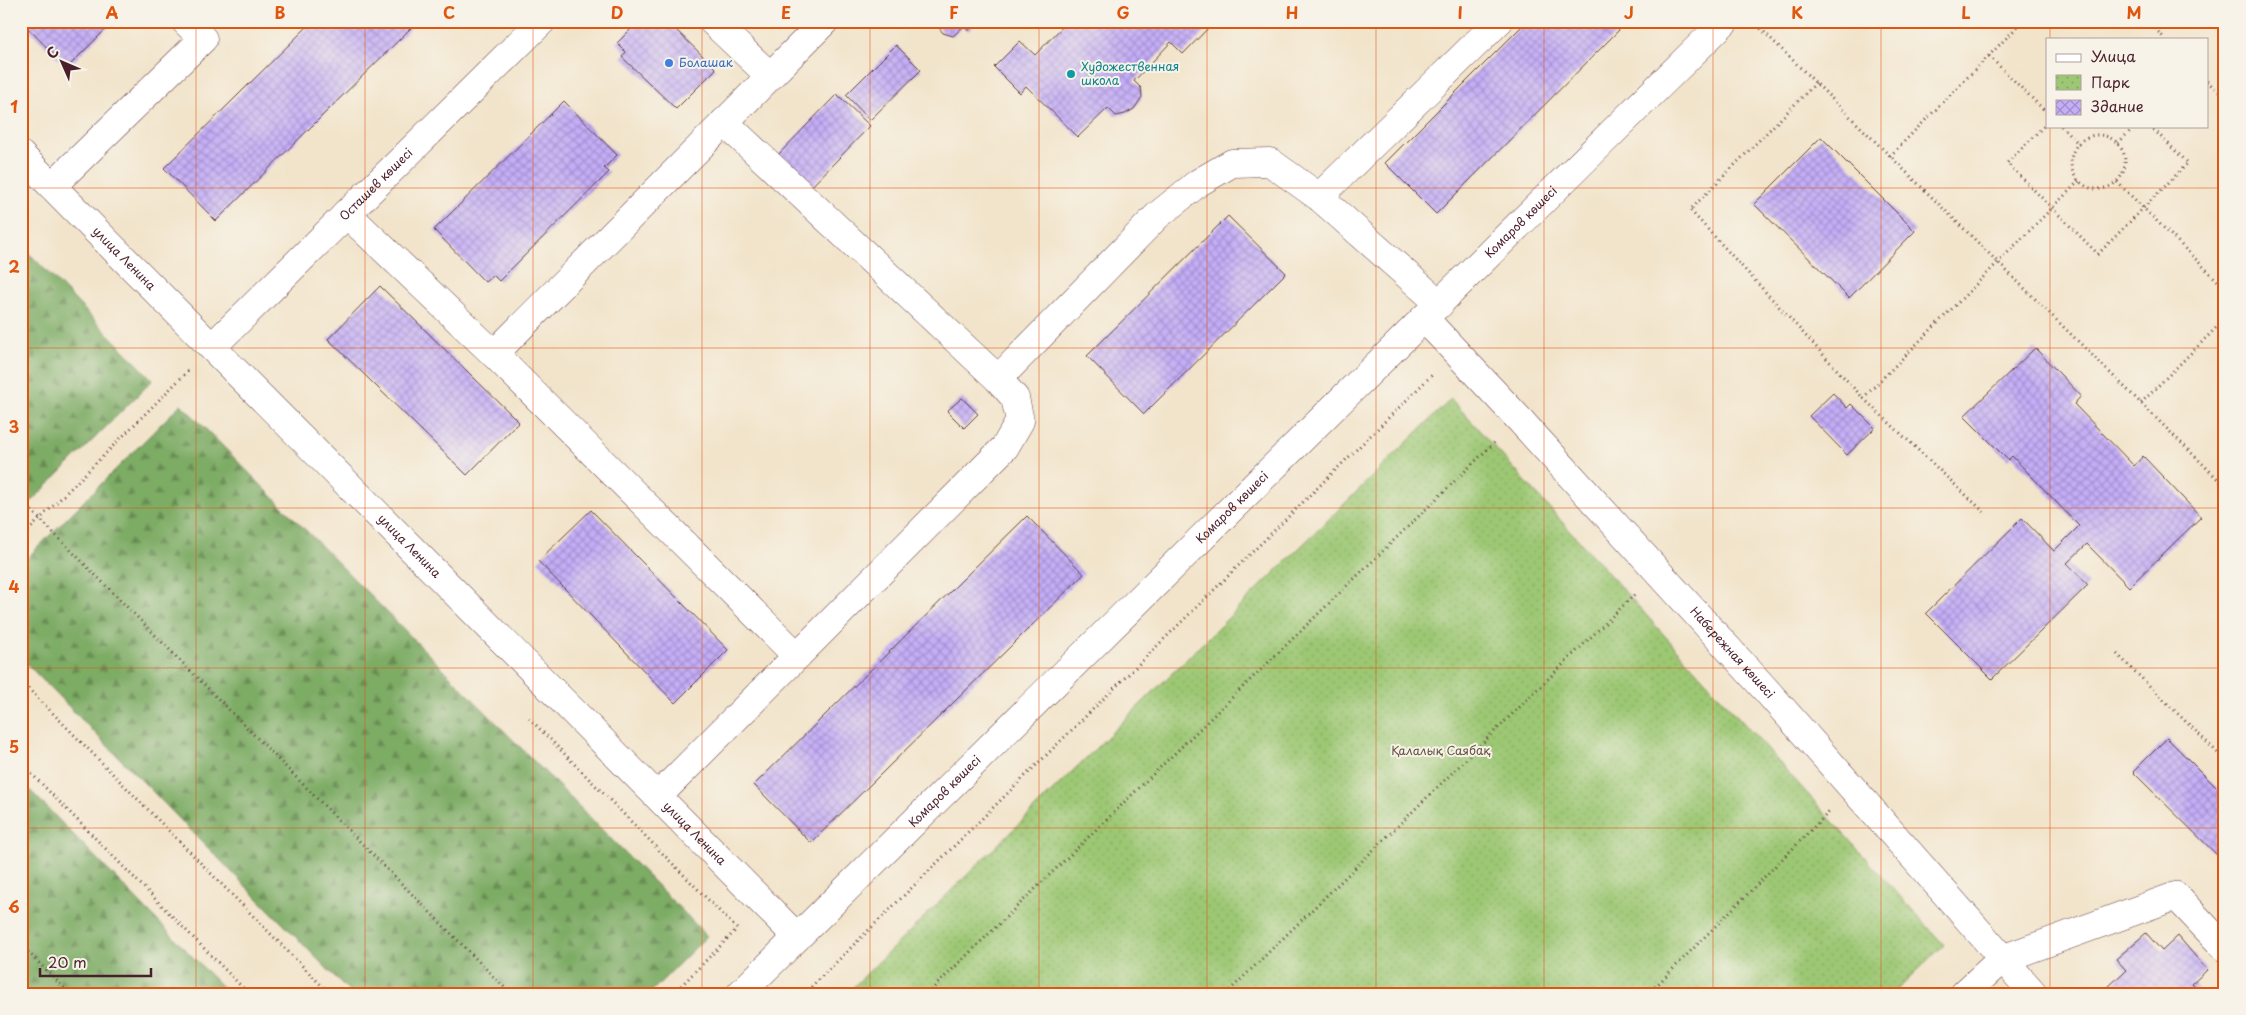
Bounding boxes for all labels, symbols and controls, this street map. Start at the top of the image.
text: A [106,0,119,24]
text: B [275,0,286,24]
text: C [443,0,455,24]
text: D [611,0,623,24]
text: E [781,0,791,24]
text: F [949,0,959,24]
text: G [1116,0,1130,24]
text: H [1286,0,1298,24]
text: I [1457,0,1463,24]
text: J [1624,0,1634,24]
text: K [1791,0,1803,24]
text: L [1961,0,1971,24]
text: M [2126,0,2142,24]
north arrow [38,38,88,88]
legend [2046,38,2208,128]
text: С [41,41,64,64]
text: Улица [2091,44,2136,67]
place label: Болашак [679,53,734,71]
marker: Болашак [663,57,675,69]
place label: Художественная школа [1081,57,1179,89]
marker: Художественная школа [1065,68,1077,80]
text: Парк [2091,70,2130,93]
text: 1 [10,94,18,118]
text: Здание [2091,94,2144,117]
street label: Осташев көшесі [335,144,416,224]
street label: Комаров көшесі [1480,182,1561,262]
street label: улица Ленина [89,222,161,294]
text: 2 [8,254,20,278]
text: 3 [9,414,19,438]
street label: Комаров көшесі [1191,467,1272,547]
street label: улица Ленина [374,509,446,582]
text: 4 [9,574,20,598]
street label: Набережная көшесі [1686,602,1779,702]
text: 5 [9,734,19,758]
park label: Қалалық Саябақ [1391,741,1491,759]
street label: Комаров көшесі [904,751,985,831]
street label: улица Ленина [659,797,731,869]
text: 6 [8,894,20,918]
scale bar [40,945,151,977]
text: 20 m [48,950,87,973]

